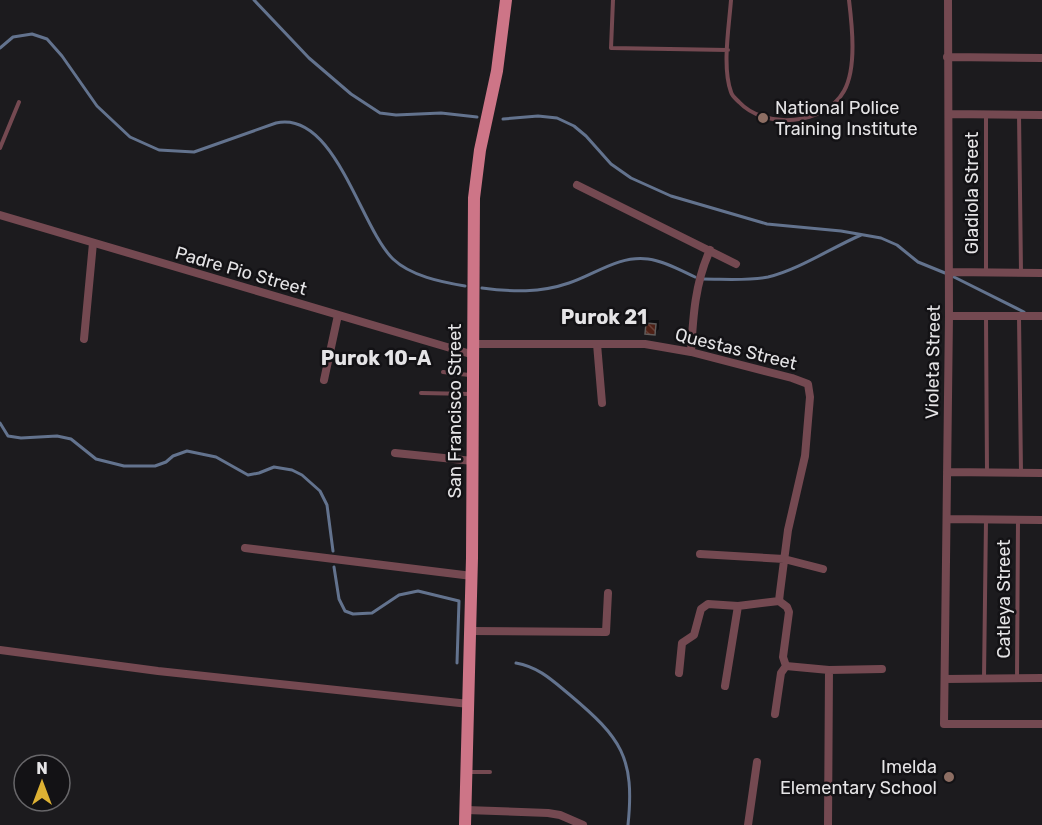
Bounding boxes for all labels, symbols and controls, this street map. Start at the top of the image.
place label: National Police Training Institute [775,97,918,140]
marker: National Police Training Institute [756,111,770,125]
street label: Gladiola Street [961,132,983,254]
street label: Padre Pio Street [173,242,309,300]
district label: Purok 21 [561,305,647,329]
street label: Violeta Street [921,305,945,419]
street label: Questas Street [673,323,799,375]
street label: San Francisco Street [444,324,466,498]
district label: Purok 10-A [321,346,432,370]
street label: Catleya Street [993,540,1015,658]
north arrow [12,753,72,813]
place label: Imelda Elementary School [780,756,937,799]
text: N [36,759,48,778]
marker: Imelda Elementary School [942,770,956,784]

